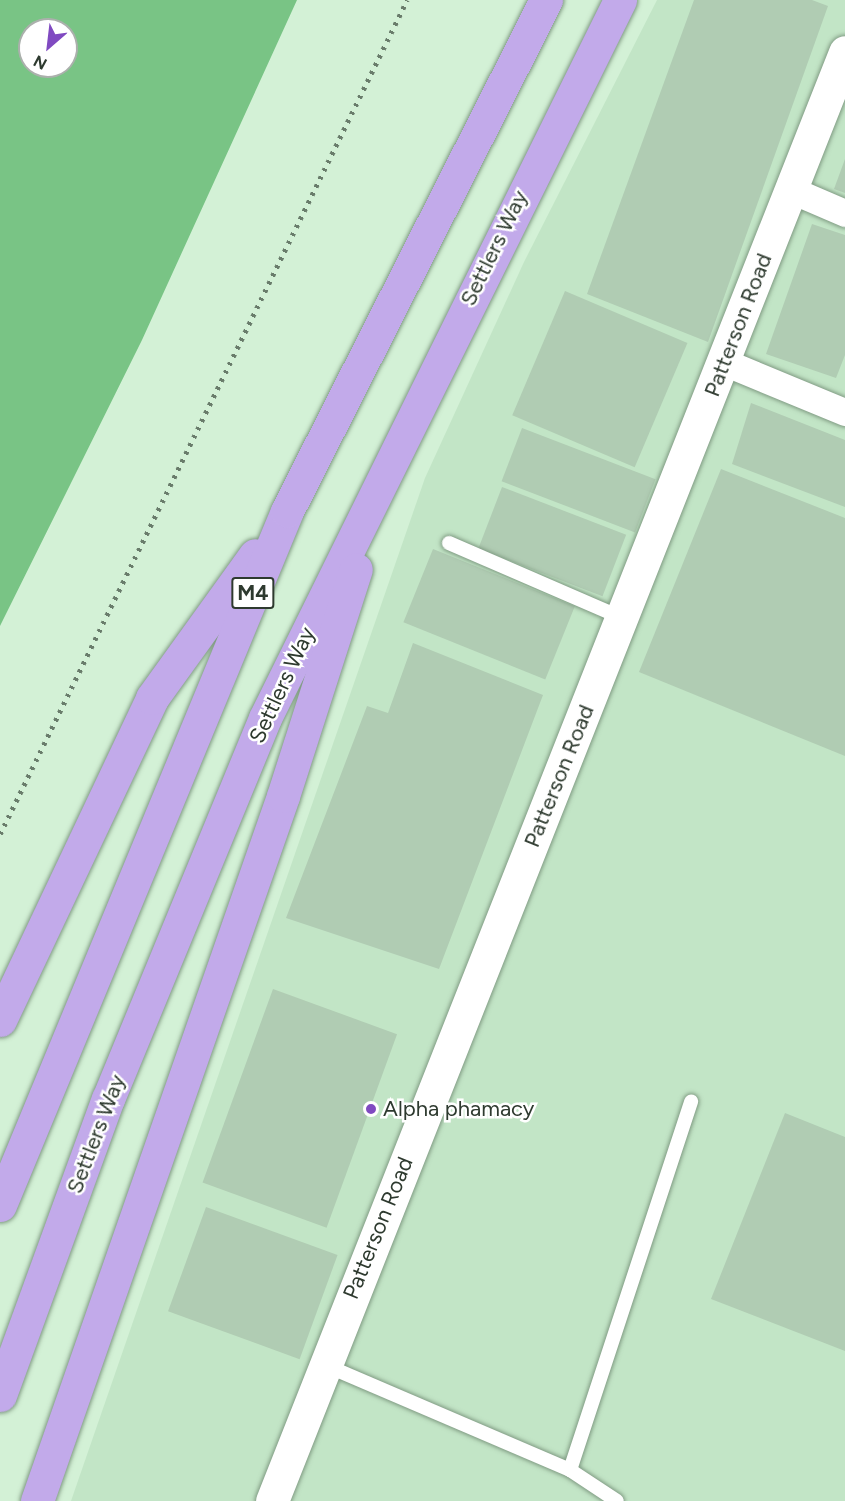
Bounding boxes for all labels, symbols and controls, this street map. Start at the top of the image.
north arrow [18,18,78,78]
text: N [30,51,50,74]
street label: Settlers Way [455,186,533,310]
street label: Patterson Road [699,250,777,400]
road number: M4 [230,575,276,611]
street label: Settlers Way [244,623,320,747]
street label: Patterson Road [518,701,600,851]
street label: Settlers Way [61,1071,131,1197]
place label: Alpha phamacy [383,1096,534,1122]
marker: Alpha phamacy [364,1102,378,1116]
street label: Patterson Road [337,1153,419,1303]

